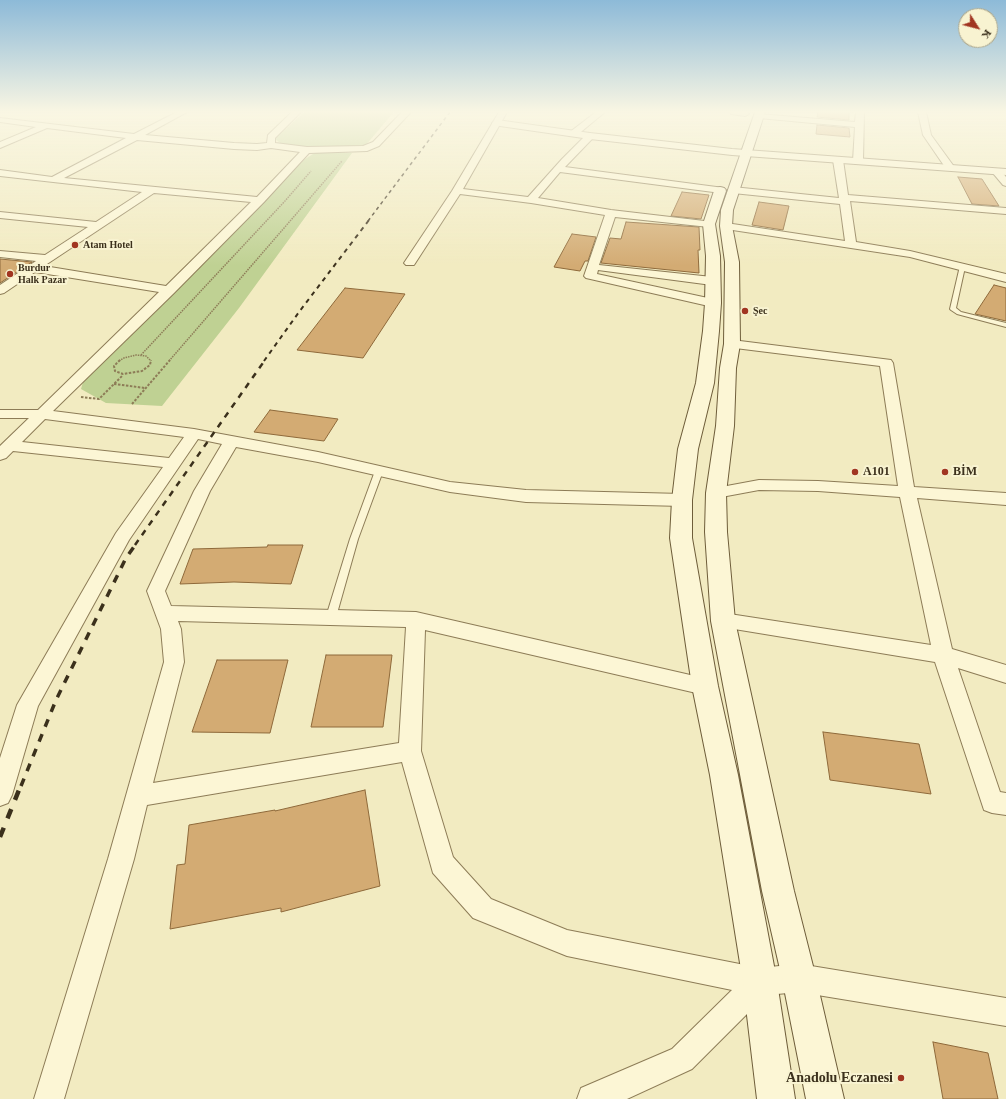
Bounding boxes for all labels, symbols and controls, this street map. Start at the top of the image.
north arrow [958,8,998,48]
text: K [980,27,994,41]
place label: Atam Hotel [83,239,133,251]
marker: Atam Hotel [70,240,80,250]
place label: Burdur Halk Pazar [18,262,67,286]
marker: Burdur Halk Pazar [5,269,15,279]
place label: Şec [753,305,767,317]
marker: Şec [740,306,750,316]
place label: A101 [863,465,890,479]
place label: BİM [953,465,977,479]
marker: A101 [850,467,860,477]
marker: BİM [940,467,950,477]
place label: Anadolu Eczanesi [786,1070,893,1086]
marker: Anadolu Eczanesi [896,1073,906,1083]

